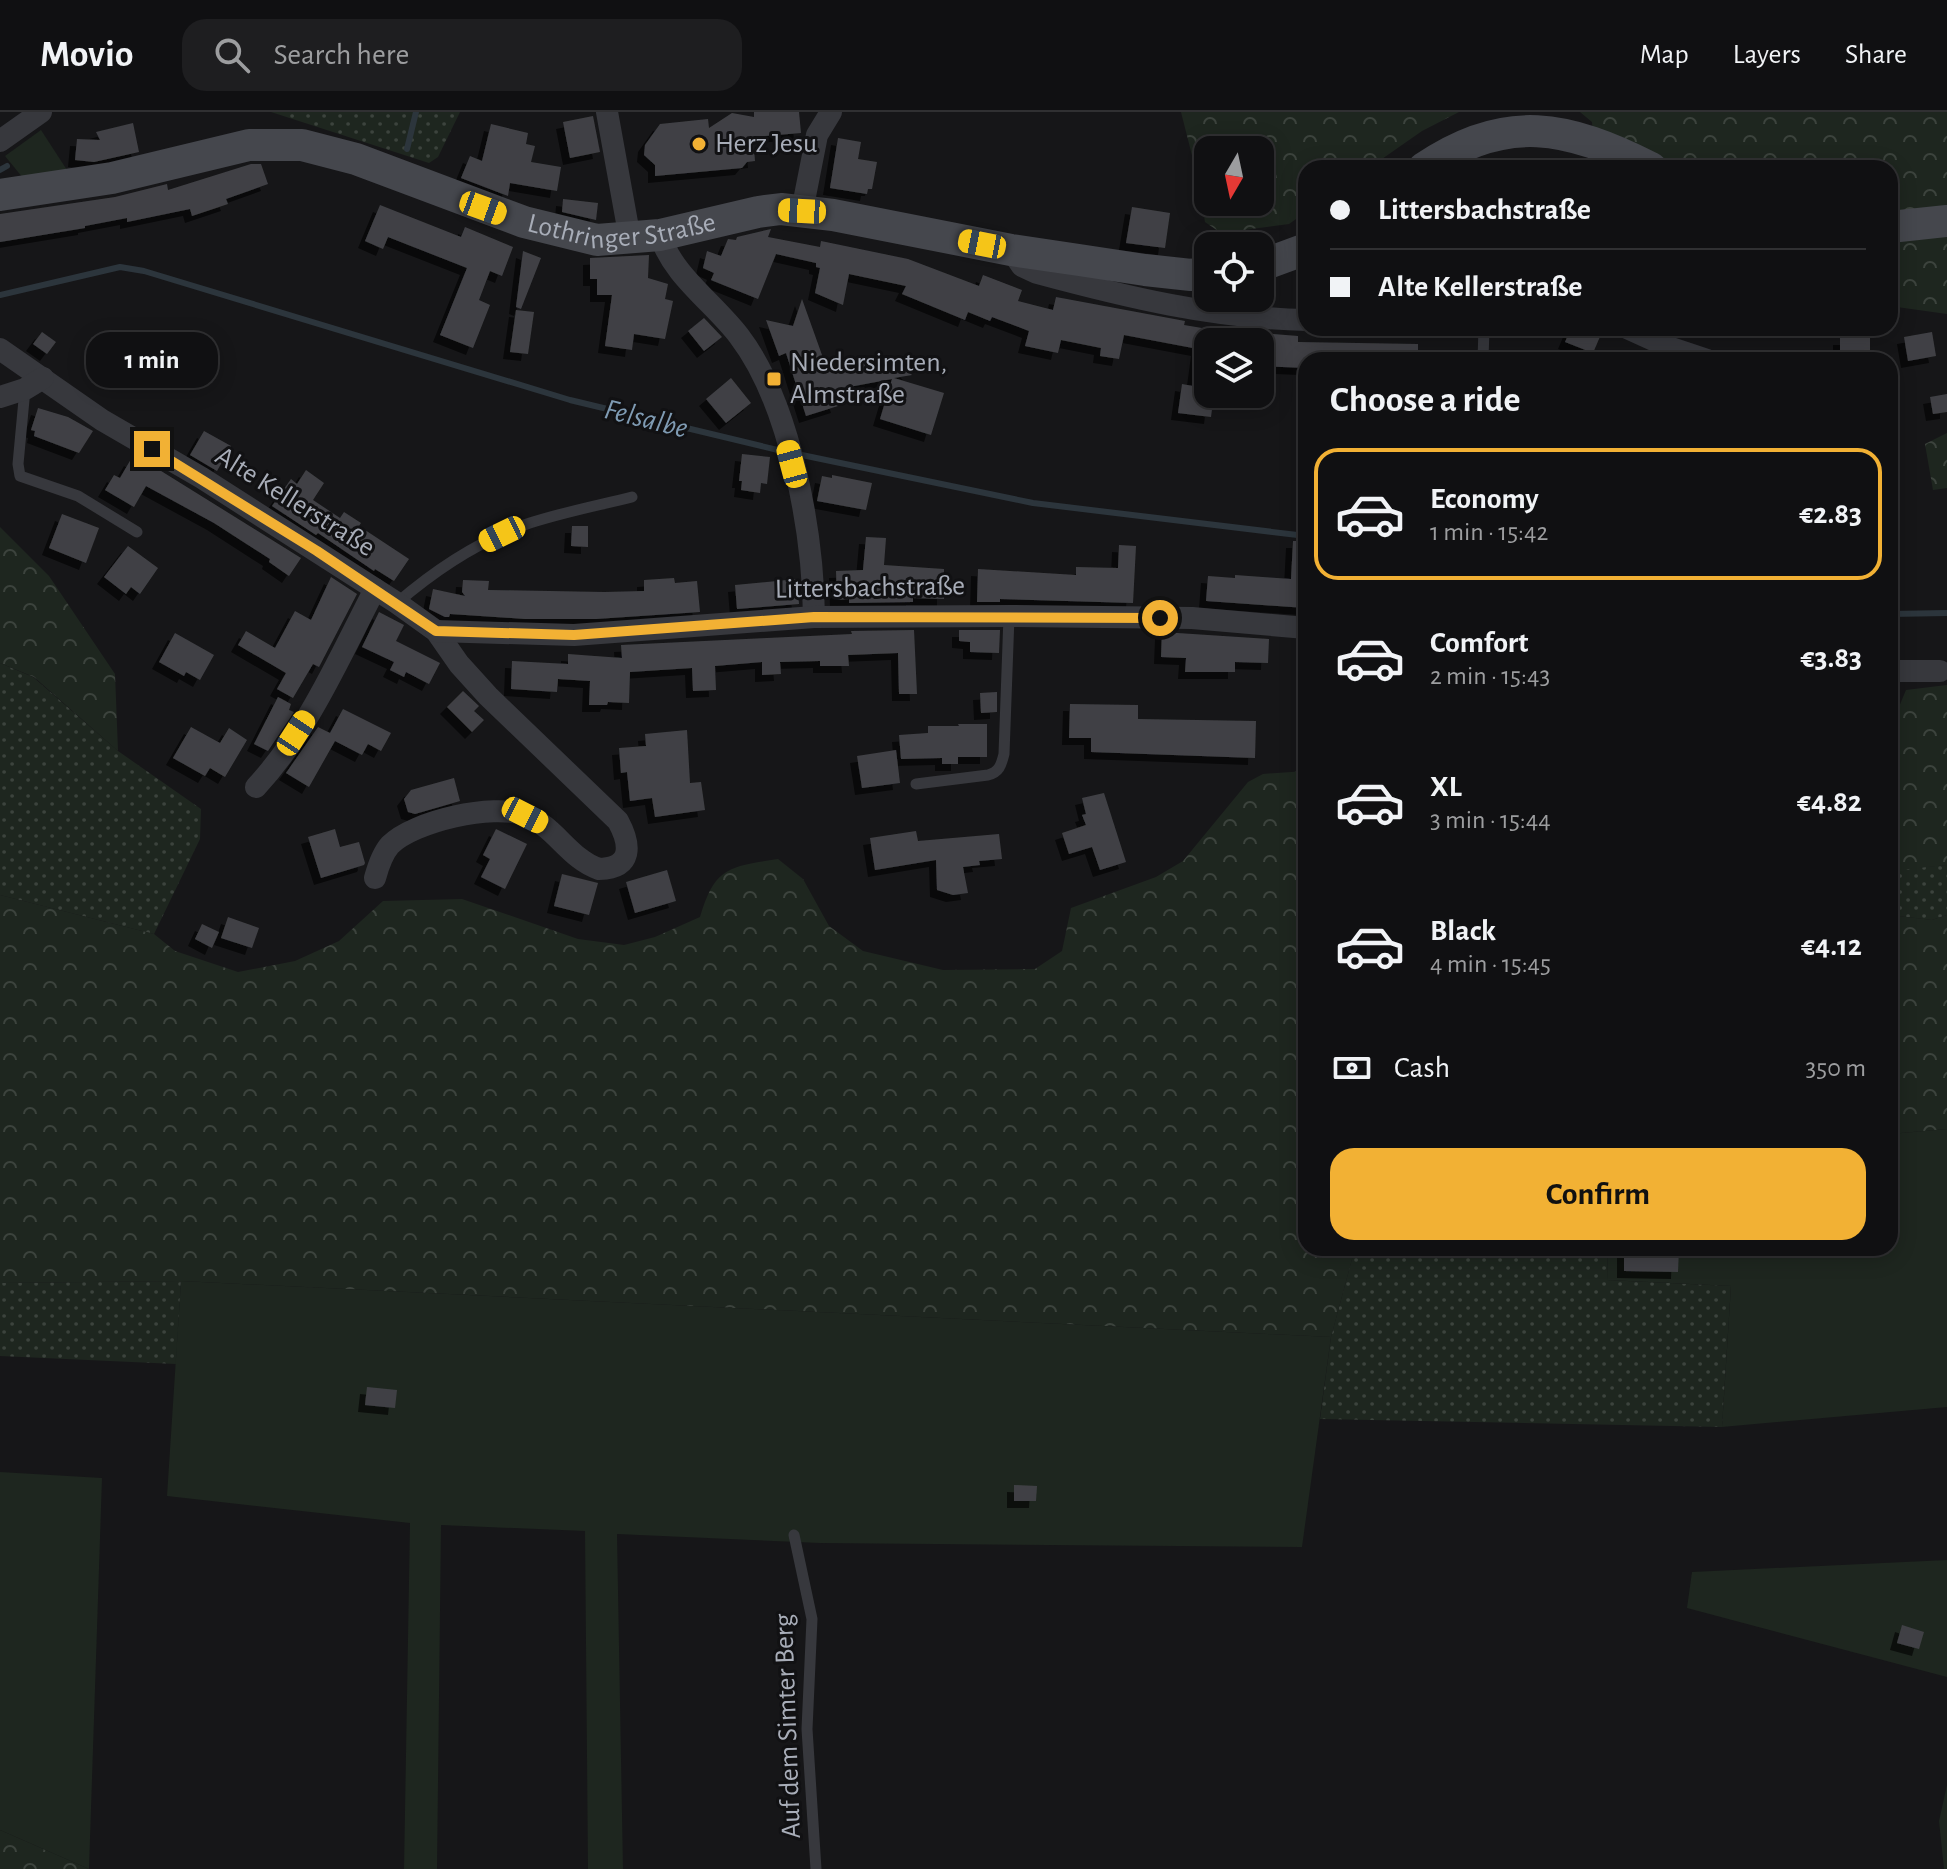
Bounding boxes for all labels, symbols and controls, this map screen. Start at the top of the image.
search box [182,19,742,91]
icon: search [210,33,254,77]
text: Movio [40,36,134,74]
text: Search here [274,40,409,70]
text: Map [1640,41,1689,69]
text: Layers [1733,41,1801,69]
text: Share [1845,41,1907,69]
place label: Herz Jesu [715,130,817,158]
marker: Herz Jesu [690,135,708,153]
north arrow [1194,136,1274,216]
map controls [1194,136,1274,408]
car [456,189,510,227]
text: Littersbachstraße [1378,195,1591,225]
car [777,198,827,224]
street label: Lothringer Straße [525,208,718,255]
car [956,228,1008,260]
button: locate [1194,232,1274,312]
text: Alte Kellerstraße [1378,272,1582,302]
button: layers [1194,328,1274,408]
callout: 1 min [86,333,218,389]
text: 1 min [125,347,179,373]
place label: Niedersimten, Almstraße [790,349,947,409]
marker: Niedersimten, Almstraße [765,370,783,388]
text: Choose a ride [1330,382,1520,418]
water label: Felsalbe [601,394,691,444]
route end [134,431,170,467]
car [774,438,810,490]
street label: Alte Kellerstraße [210,442,380,562]
icon: car [1334,478,1406,550]
text: Economy [1430,484,1539,514]
text: €2.83 [1799,499,1862,529]
car [475,513,529,555]
text: 1 min · 15:42 [1430,519,1548,545]
street label: Littersbachstraße [775,572,965,604]
route start [1142,600,1178,636]
icon: car [1334,622,1406,694]
text: Comfort [1430,628,1529,658]
text: €3.83 [1800,643,1862,673]
text: 2 min · 15:43 [1430,663,1550,689]
car [273,706,319,760]
icon: car [1334,766,1406,838]
text: XL [1430,772,1462,802]
text: €4.82 [1797,787,1862,817]
car [498,793,552,837]
text: 3 min · 15:44 [1430,807,1551,833]
icon: car [1334,910,1406,982]
text: Black [1430,916,1496,946]
text: €4.12 [1801,931,1862,961]
text: 4 min · 15:45 [1430,951,1551,977]
icon: cash [1330,1046,1374,1090]
text: Cash [1394,1053,1450,1083]
text: 350 m [1806,1055,1866,1081]
button: Confirm [1330,1148,1866,1240]
street label: Auf dem Simter Berg [770,1613,806,1839]

